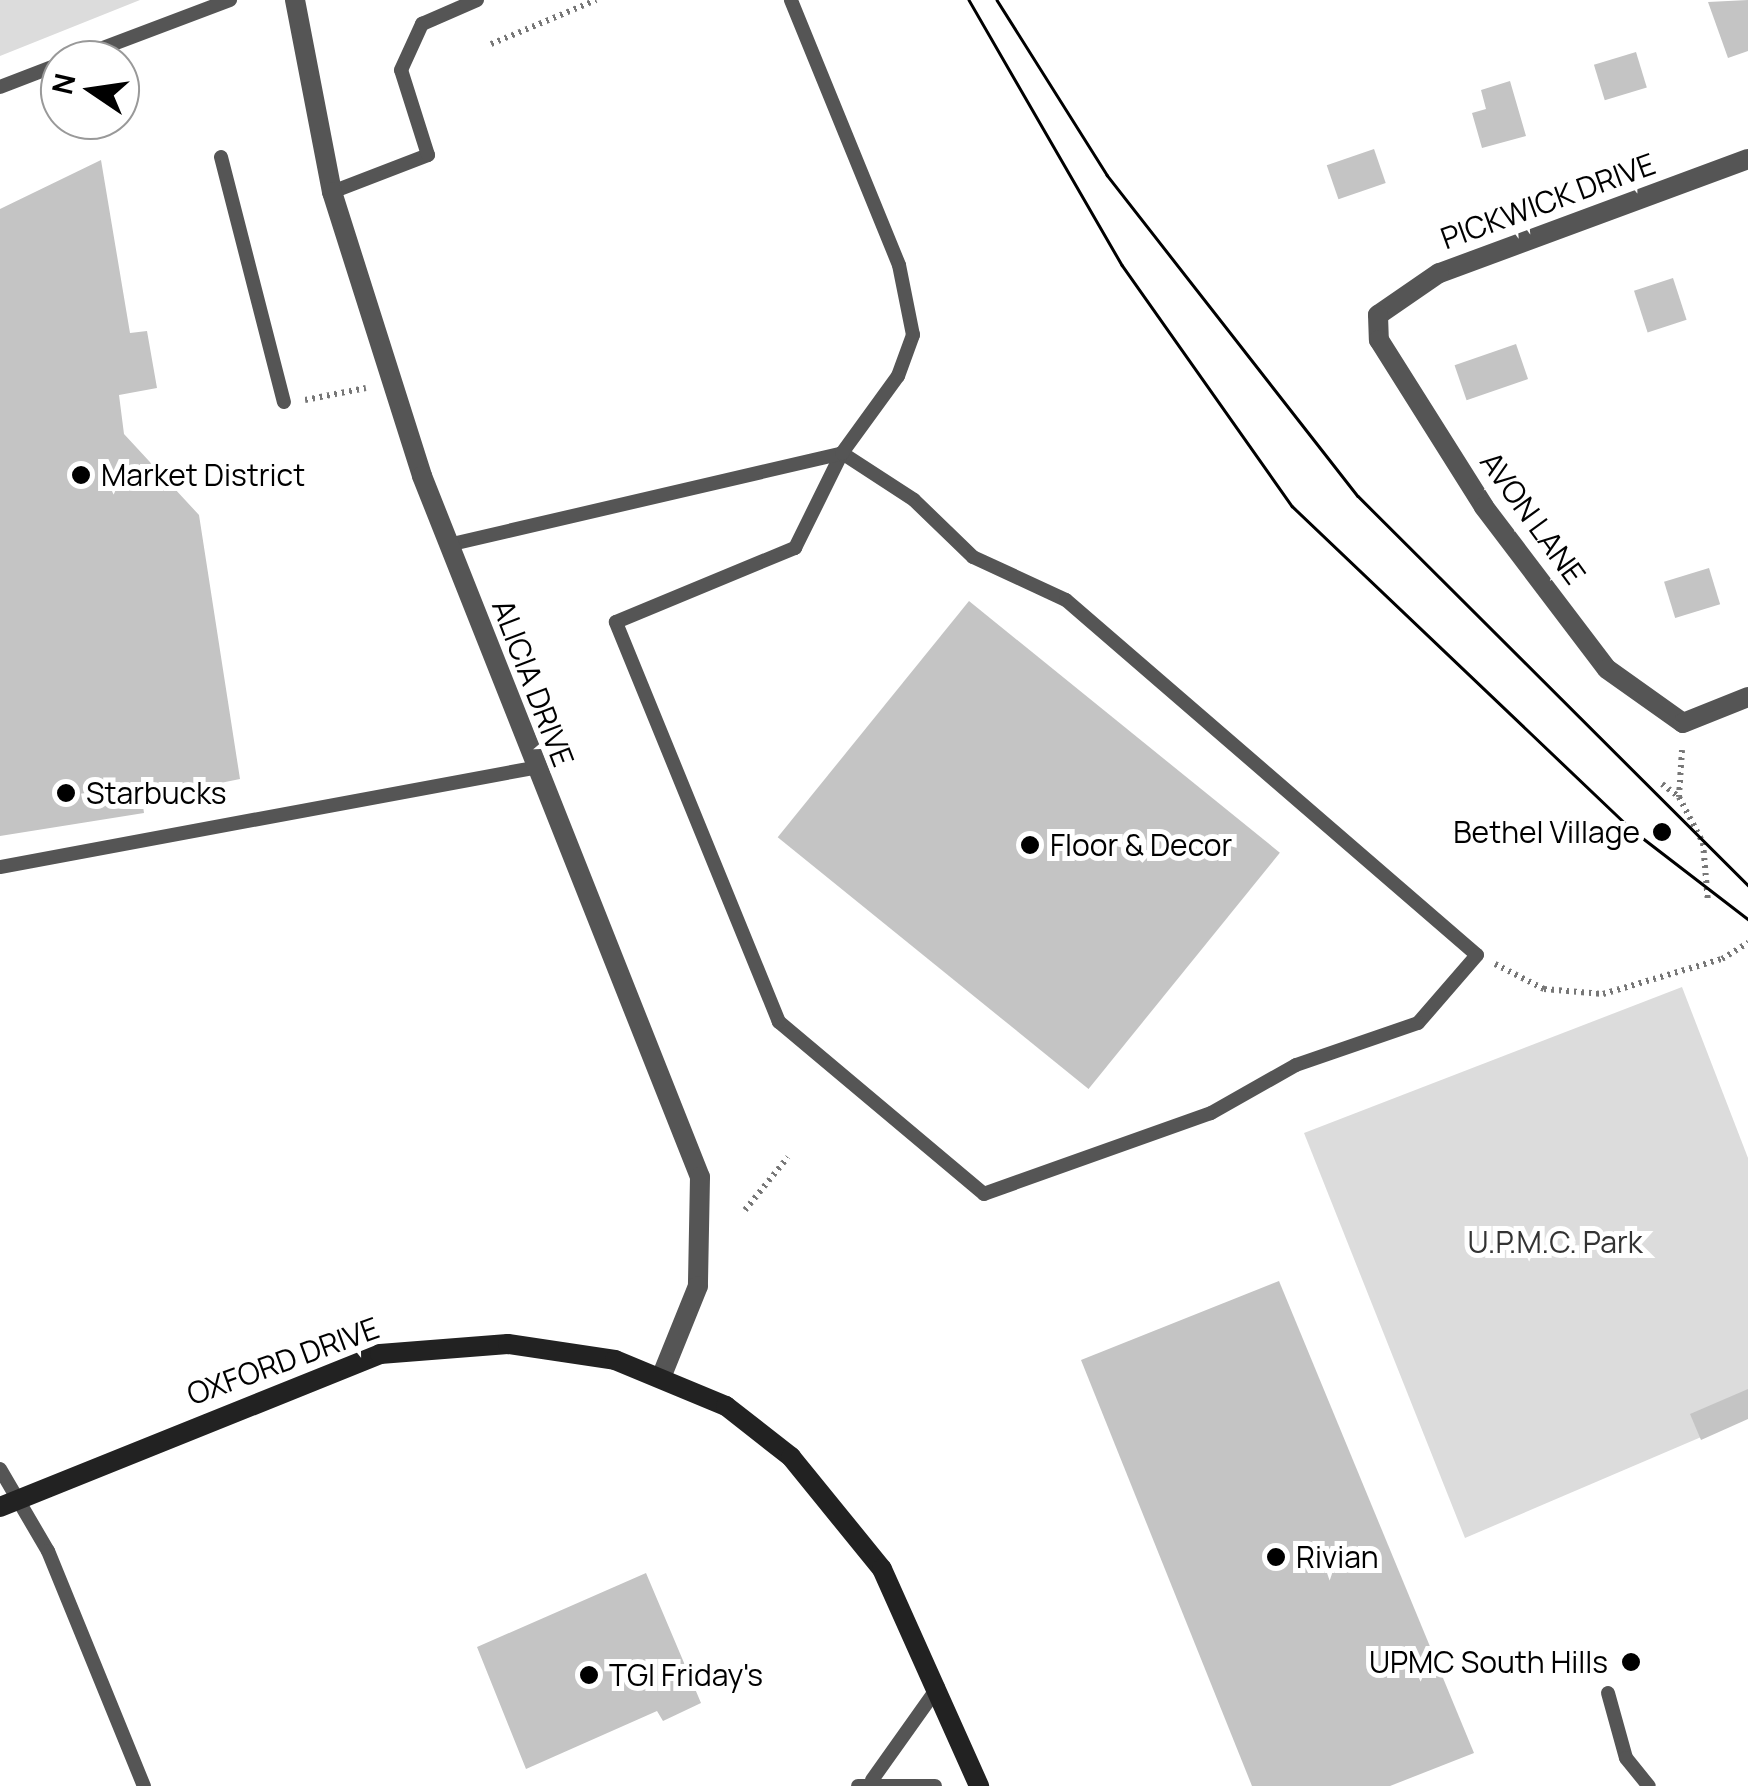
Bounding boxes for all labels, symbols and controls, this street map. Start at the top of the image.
north arrow [40,40,140,140]
text: N [42,70,83,98]
street label: PICKWICK DRIVE [1436,145,1660,257]
street label: AVON LANE [1473,445,1593,591]
place label: Market District [101,457,305,493]
marker: Market District [70,464,92,486]
street label: ALICIA DRIVE [485,594,581,772]
place label: Starbucks [86,775,227,811]
marker: Starbucks [55,782,77,804]
place label: Bethel Village [1453,814,1640,850]
marker: Bethel Village [1649,819,1675,845]
place label: Floor & Decor [1050,827,1232,863]
marker: Floor & Decor [1019,834,1041,856]
park label: U.P.M.C. Park [1467,1224,1643,1260]
street label: OXFORD DRIVE [182,1310,384,1412]
place label: Rivian [1296,1539,1379,1575]
marker: Rivian [1265,1546,1287,1568]
place label: UPMC South Hills [1369,1644,1608,1680]
marker: UPMC South Hills [1618,1649,1644,1675]
place label: TGI Friday's [609,1657,763,1693]
marker: TGI Friday's [578,1664,600,1686]

